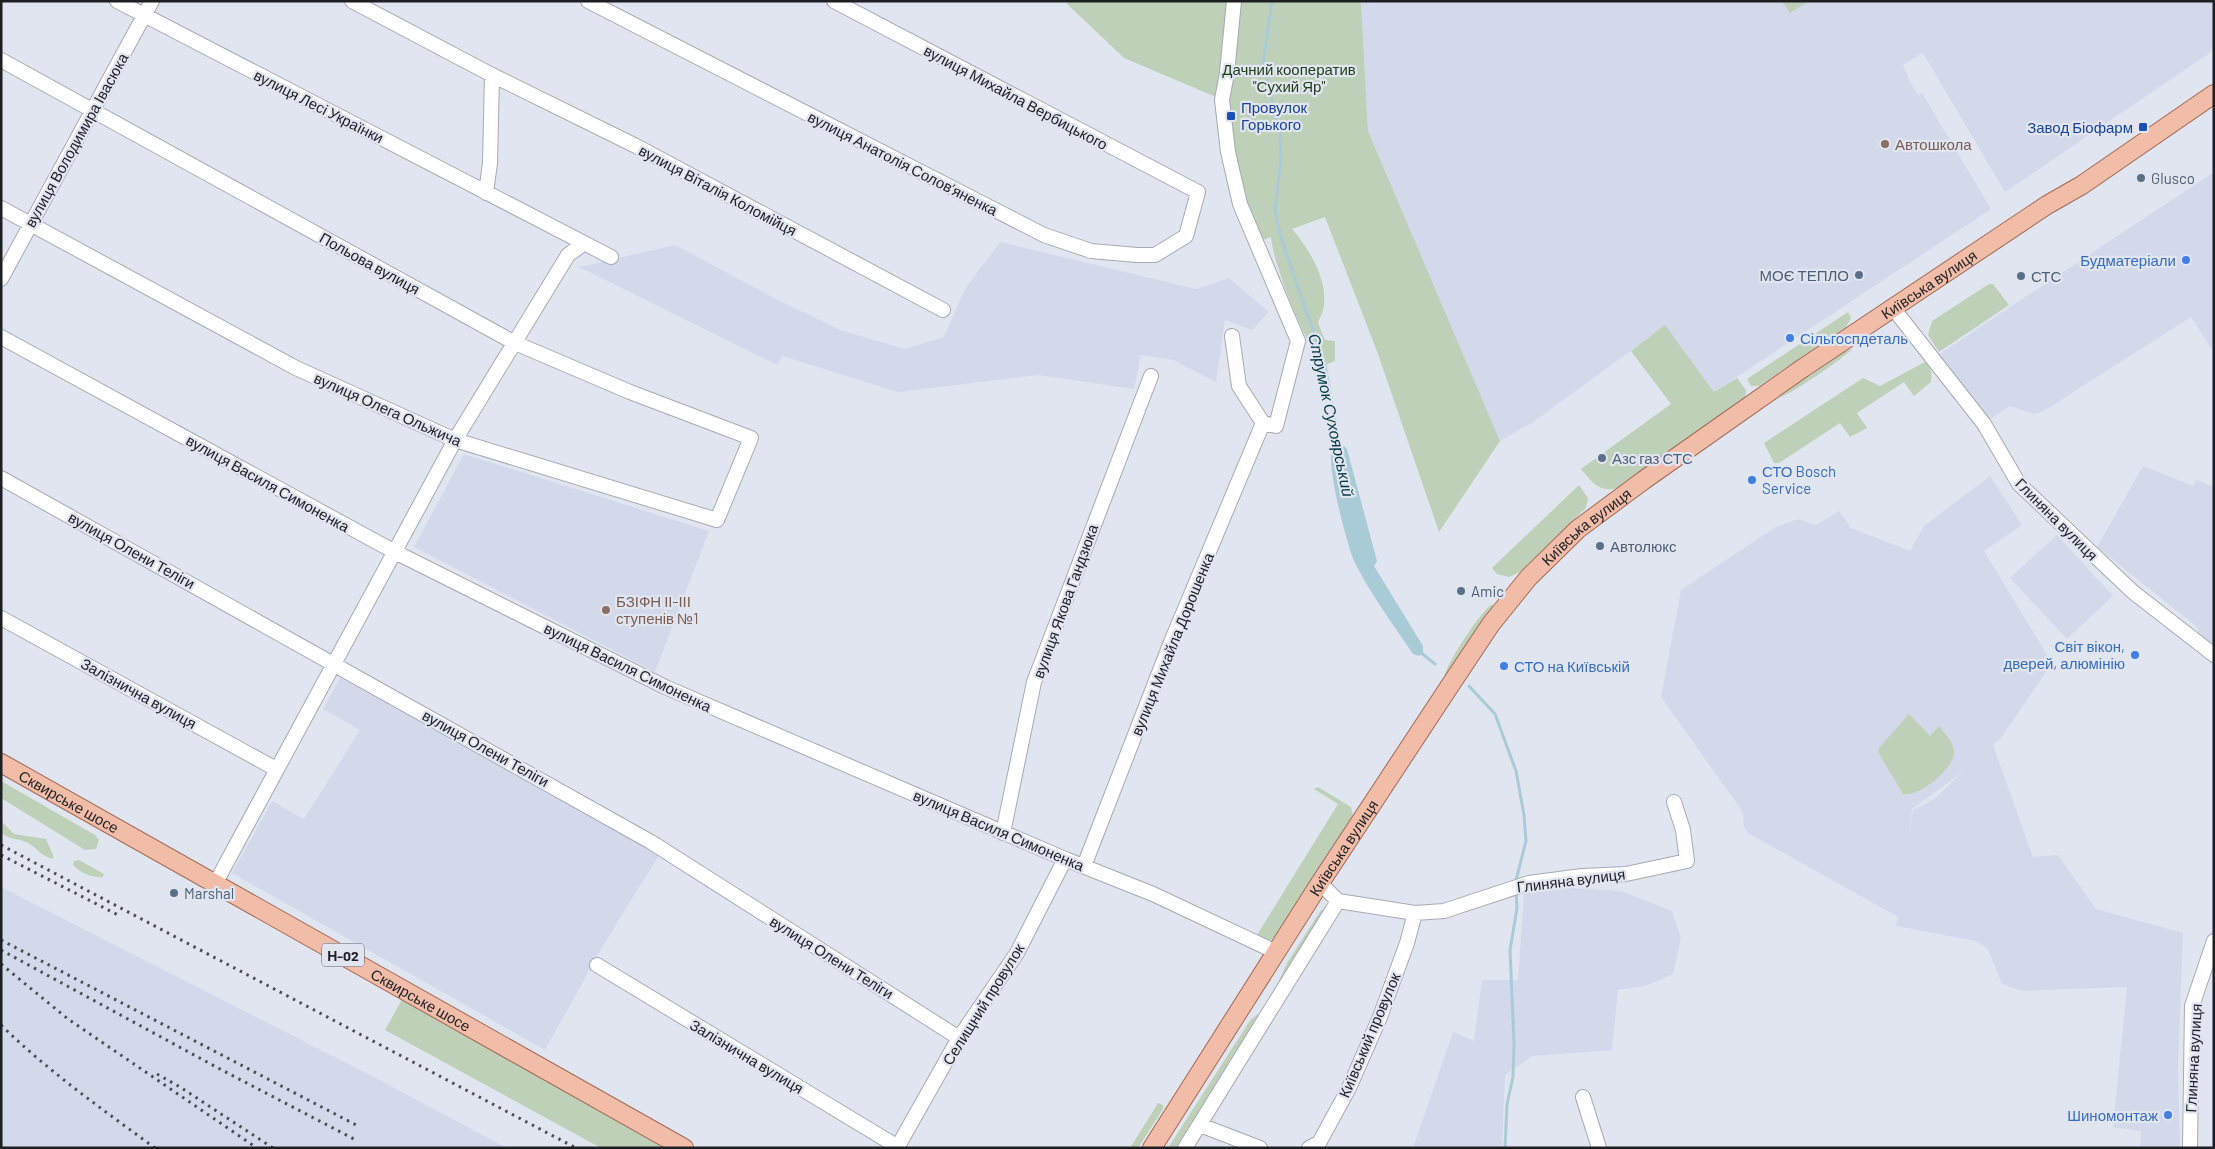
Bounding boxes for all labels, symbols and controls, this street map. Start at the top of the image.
street label: вулиця Михайла Вербицького [921,41,1111,153]
street label: вулиця Володимира Івасюка [21,49,132,230]
park label: Дачний кооператив "Сухий Яр" [1222,60,1356,95]
street label: вулиця Лесі Українки [251,65,387,147]
place label: Провулок Горького [1241,98,1308,133]
street label: вулиця Анатолія Соловʼяненка [805,107,1001,219]
marker: Провулок Горького [1225,110,1237,122]
place label: Завод Біофарм [2027,118,2133,136]
marker: Завод Біофарм [2137,121,2149,133]
place label: Автошкола [1895,135,1972,153]
marker: Автошкола [1879,138,1891,150]
street label: вулиця Віталія Коломійця [636,141,800,239]
place label: Glusco [2151,169,2195,187]
marker: Glusco [2135,172,2147,184]
street label: Польова вулиця [317,228,423,298]
street label: Київська вулиця [1877,246,1980,322]
place label: Будматеріали [2080,251,2176,269]
marker: Будматеріали [2180,254,2192,266]
place label: МОЄ ТЕПЛО [1760,266,1849,284]
place label: СТС [2031,267,2061,285]
marker: МОЄ ТЕПЛО [1853,269,1865,281]
marker: СТС [2015,270,2027,282]
place label: Сільгоспдеталь [1800,329,1908,347]
water label: Струмок Сухоярський [1305,332,1359,499]
marker: Сільгоспдеталь [1784,332,1796,344]
street label: вулиця Олега Ольжича [312,368,465,450]
street label: вулиця Василя Симоненка [183,431,353,536]
place label: Азс газ СТС [1612,449,1693,467]
marker: Азс газ СТС [1596,452,1608,464]
place label: СТО Bosch Service [1762,462,1836,497]
marker: СТО Bosch Service [1746,474,1758,486]
street label: Глиняна вулиця [2012,474,2102,564]
street label: Київська вулиця [1538,484,1634,569]
street label: вулиця Олени Теліги [66,508,198,592]
street label: вулиця Якова Гандзюка [1029,521,1102,681]
place label: Автолюкс [1610,537,1677,555]
marker: Автолюкс [1594,540,1606,552]
street label: вулиця Михайла Дорошенка [1127,549,1217,738]
place label: Amic [1471,582,1504,600]
marker: Amic [1455,585,1467,597]
place label: БЗІФН ІІ-ІІІ ступенів №1 [616,592,698,627]
marker: БЗІФН ІІ-ІІІ ступенів №1 [600,604,612,616]
street label: вулиця Василя Симоненка [541,619,715,716]
place label: Світ вікон, дверей, алюмінію [2003,637,2125,672]
marker: Світ вікон, дверей, алюмінію [2129,649,2141,661]
street label: Залізнична вулиця [78,654,200,732]
place label: СТО на Київській [1514,657,1630,675]
marker: СТО на Київській [1498,660,1510,672]
street label: вулиця Олени Теліги [420,706,552,790]
street label: Сквирське шосе [16,766,122,837]
street label: вулиця Василя Симоненка [911,786,1088,874]
street label: Київська вулиця [1305,796,1381,899]
street label: Глиняна вулиця [1516,864,1626,896]
place label: Marshal [184,884,234,902]
marker: Marshal [168,887,180,899]
street label: вулиця Олени Теліги [767,912,897,1002]
street label: Селищний провулок [938,940,1028,1068]
road number: Н-02 [322,944,364,966]
street label: Сквирське шосе [368,964,474,1035]
street label: Київський провулок [1335,969,1404,1100]
street label: Глиняна вулиця [2181,1003,2205,1113]
street label: Залізнична вулиця [687,1015,807,1097]
place label: Шиномонтаж [2067,1106,2158,1124]
marker: Шиномонтаж [2162,1109,2174,1121]

